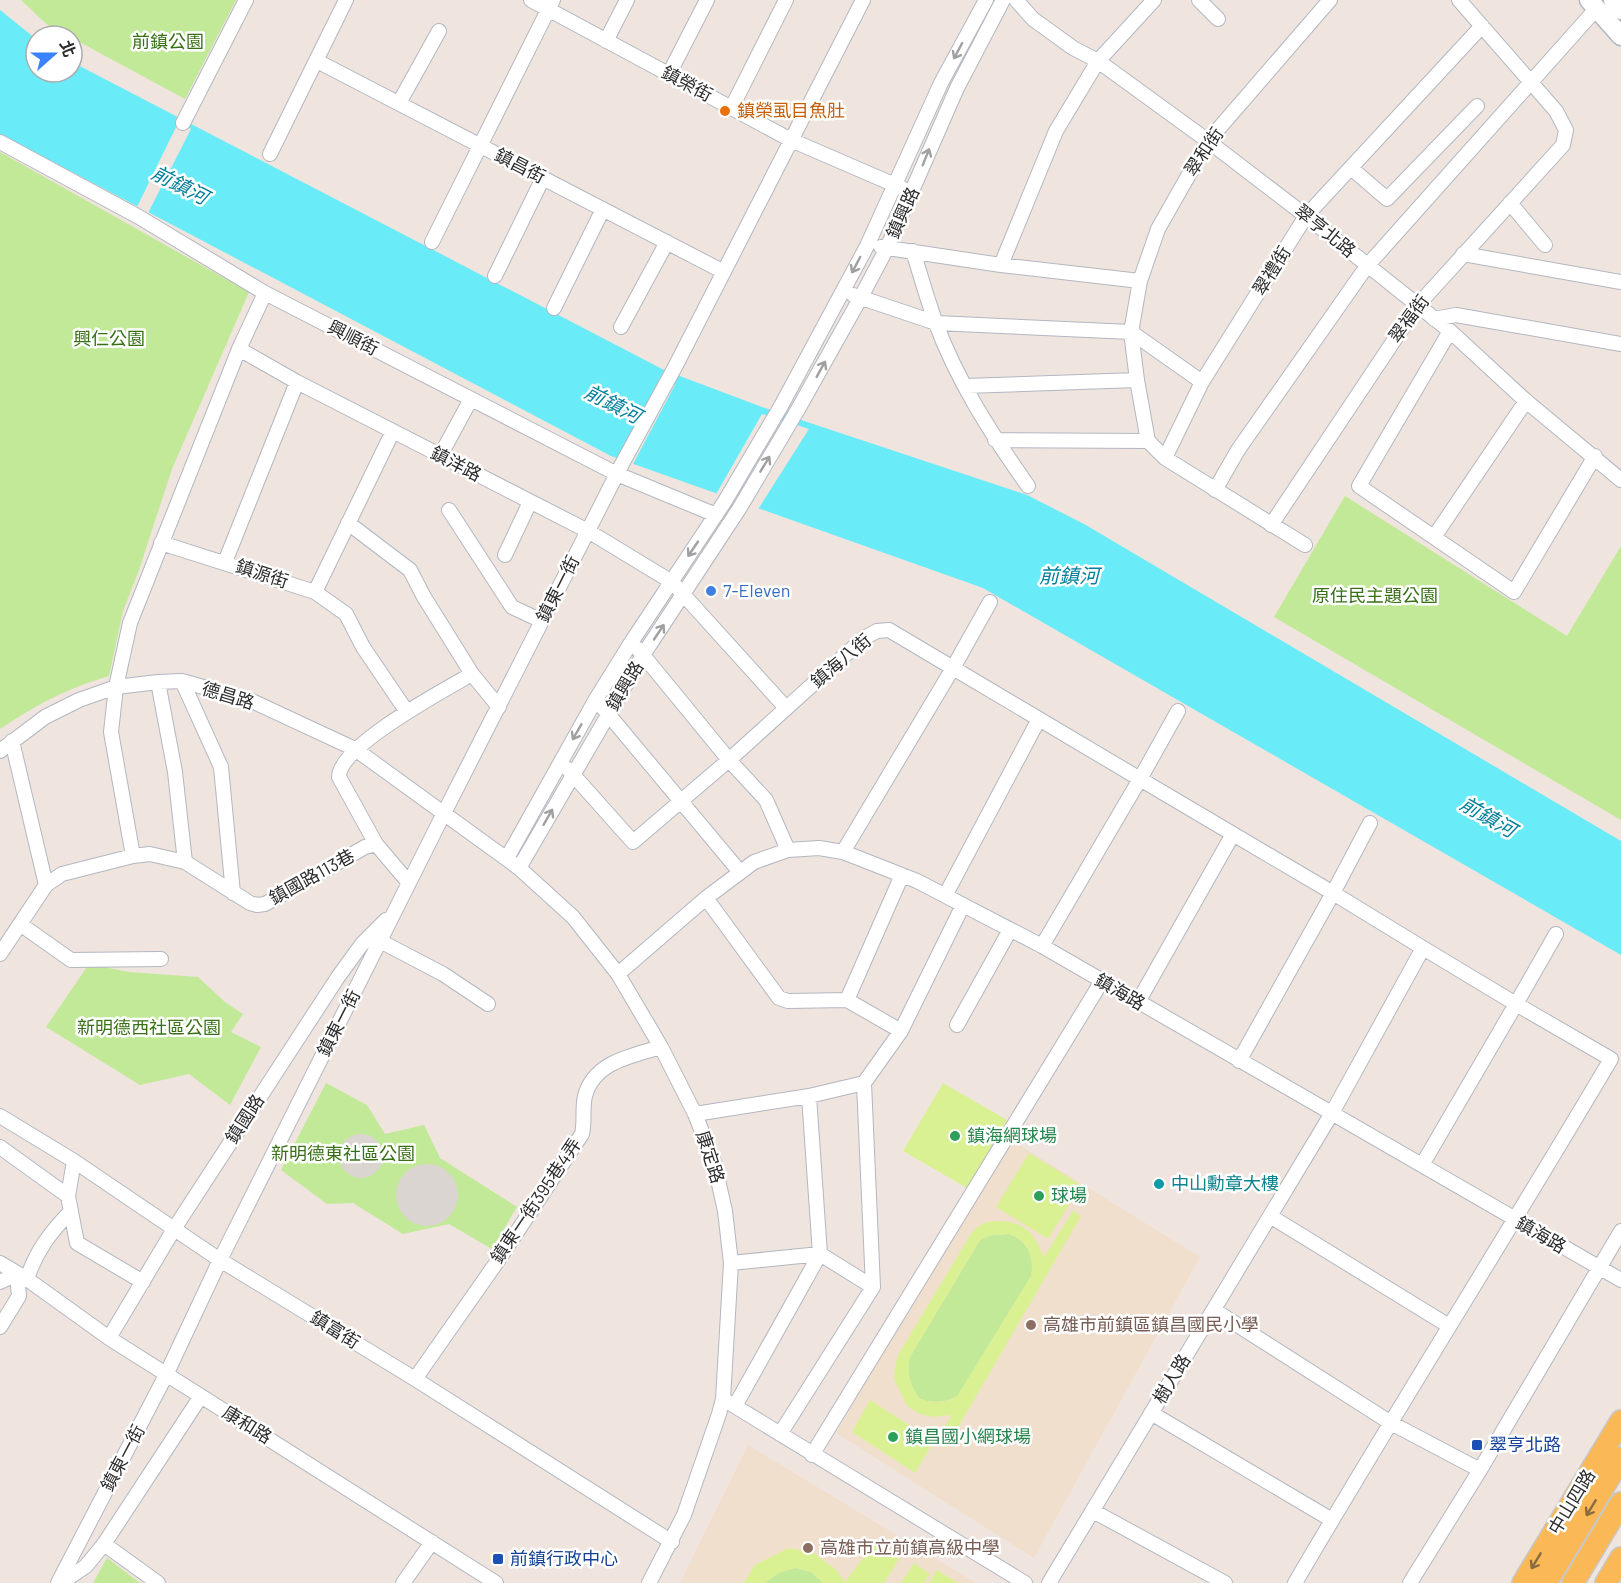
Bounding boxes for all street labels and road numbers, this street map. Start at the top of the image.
street label: 鎮榮街 [658,61,716,106]
street label: 翠和街 [1179,123,1227,180]
street label: 鎮昌街 [491,143,550,187]
street label: 鎮興路 [881,183,923,242]
street label: 翠亨北路 [1291,199,1361,261]
street label: 翠禮街 [1248,242,1295,299]
street label: 翠福街 [1383,290,1433,347]
street label: 興順街 [324,315,383,359]
street label: 鎮洋路 [427,441,486,485]
street label: 鎮東一街 [531,551,583,626]
street label: 鎮源街 [233,554,291,592]
street label: 鎮海八街 [806,629,875,692]
street label: 鎮興路 [601,657,647,714]
street label: 德昌路 [199,677,257,713]
street label: 鎮國路113巷 [265,844,358,909]
street label: 鎮海路 [1092,968,1149,1014]
street label: 鎮東一街 [312,985,364,1060]
street label: 鎮國路 [220,1090,268,1147]
street label: 康定路 [692,1128,730,1186]
street label: 鎮東一街395巷4弄 [485,1134,585,1267]
street label: 鎮海路 [1513,1211,1570,1257]
street label: 鎮富街 [307,1306,364,1353]
street label: 樹人路 [1148,1350,1194,1407]
street label: 康和路 [219,1401,276,1448]
street label: 鎮東一街 [96,1421,149,1494]
street label: 中山四路 [1543,1465,1599,1538]

